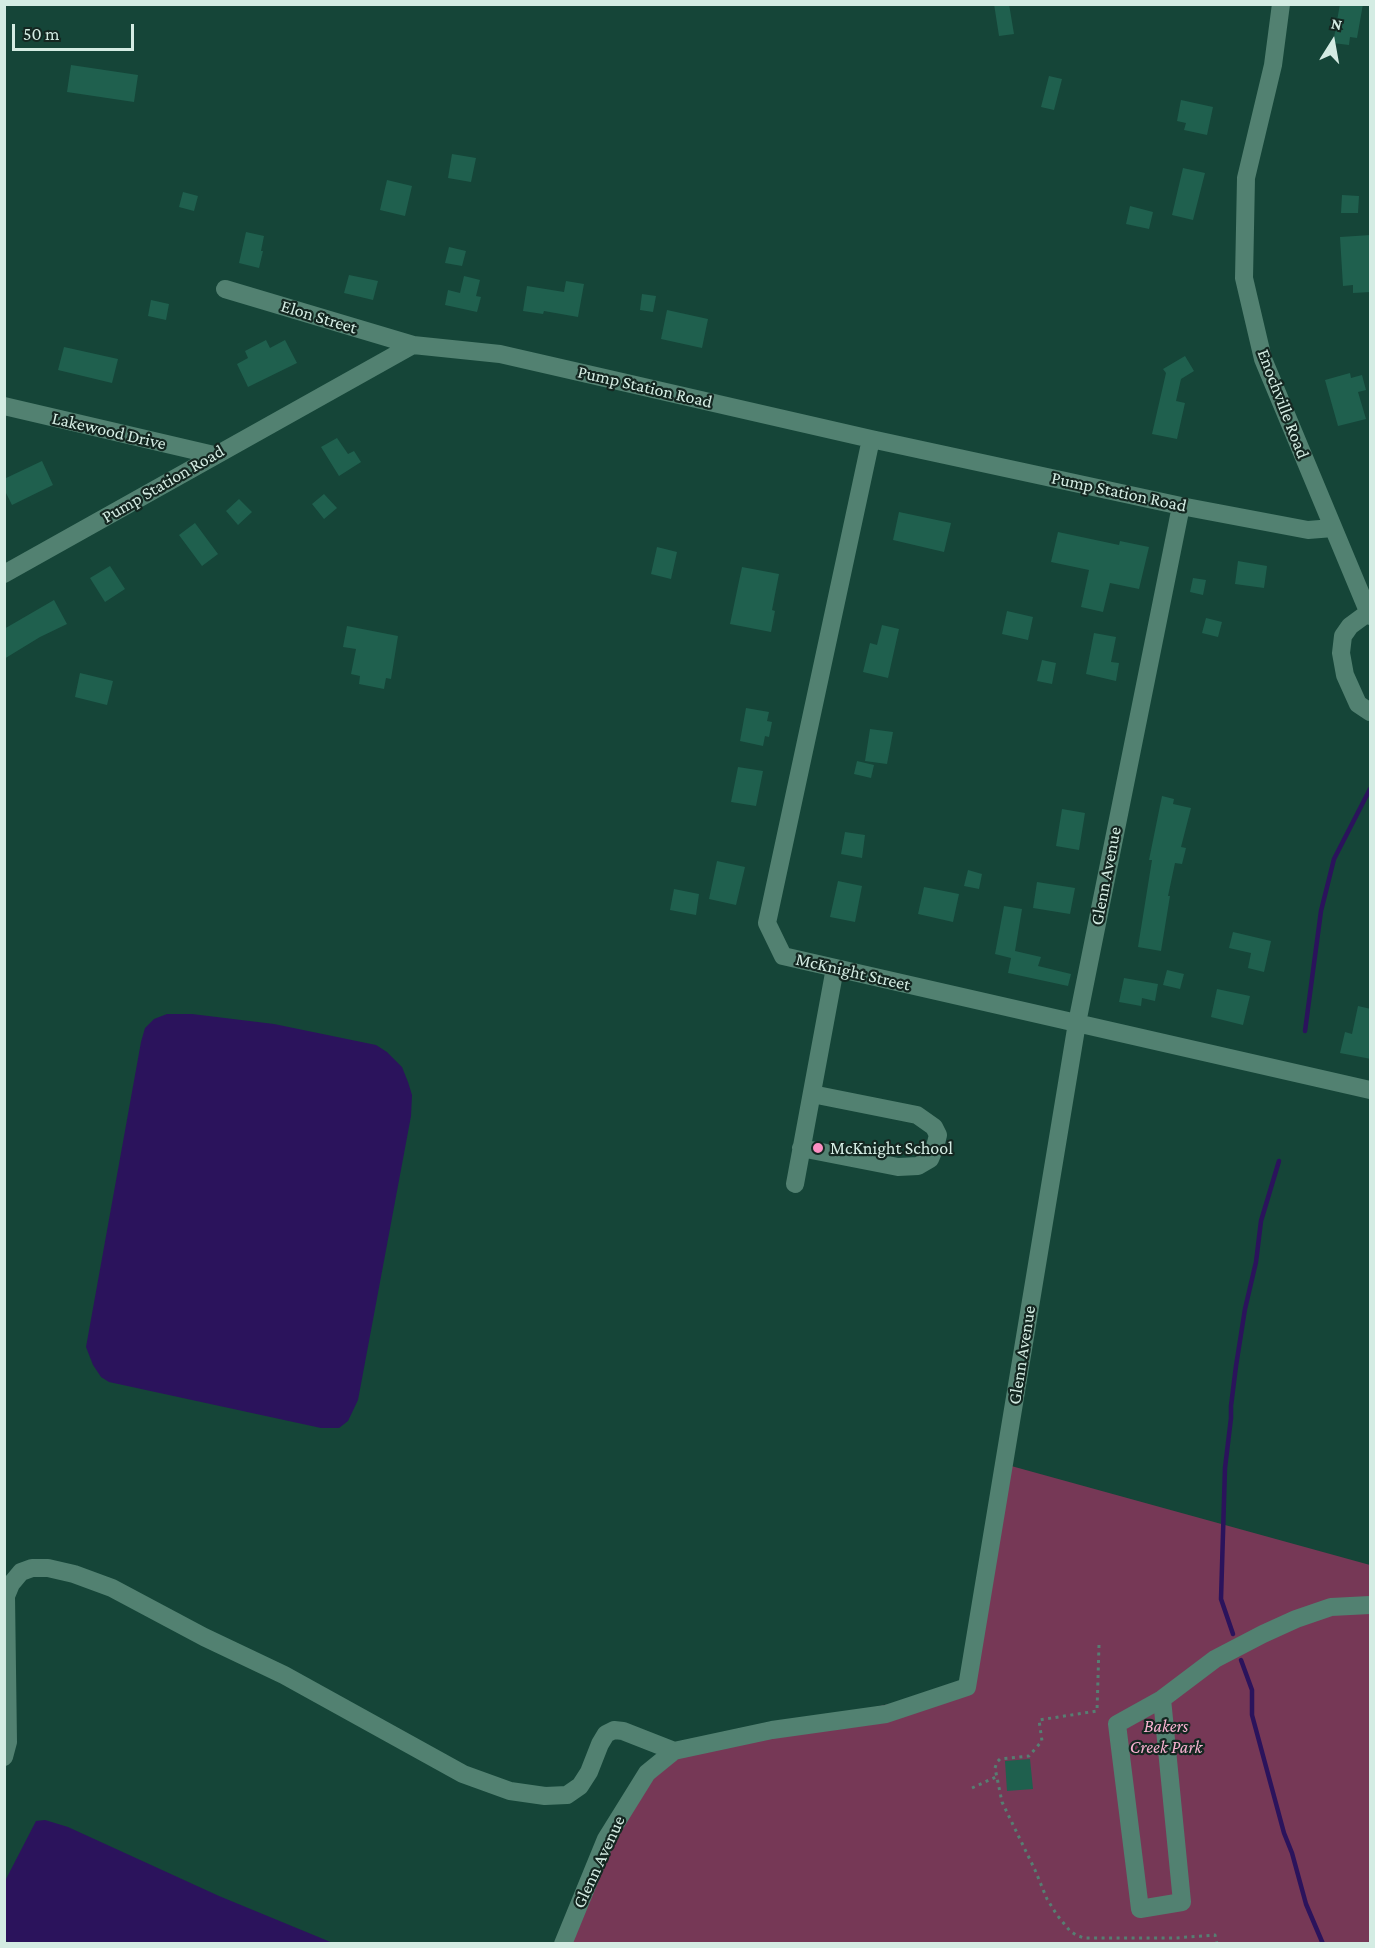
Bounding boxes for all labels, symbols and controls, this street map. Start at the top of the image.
scale bar [15,12,136,50]
north arrow [1303,12,1363,72]
text: N [1330,14,1344,33]
text: 50 m [23,24,60,44]
street label: Elon Street [278,295,360,339]
street label: Enochville Road [1252,346,1314,462]
street label: Pump Station Road [576,361,714,413]
street label: Lakewood Drive [50,407,168,455]
street label: Pump Station Road [98,440,228,528]
street label: Pump Station Road [1049,467,1189,517]
street label: Glenn Avenue [1086,825,1126,927]
street label: McKnight Street [794,948,912,996]
place label: McKnight School [830,1137,953,1159]
marker: McKnight School [811,1141,825,1155]
street label: Glenn Avenue [1004,1304,1040,1406]
park label: Bakers Creek Park [1130,1715,1202,1758]
street label: Glenn Avenue [568,1812,630,1912]

